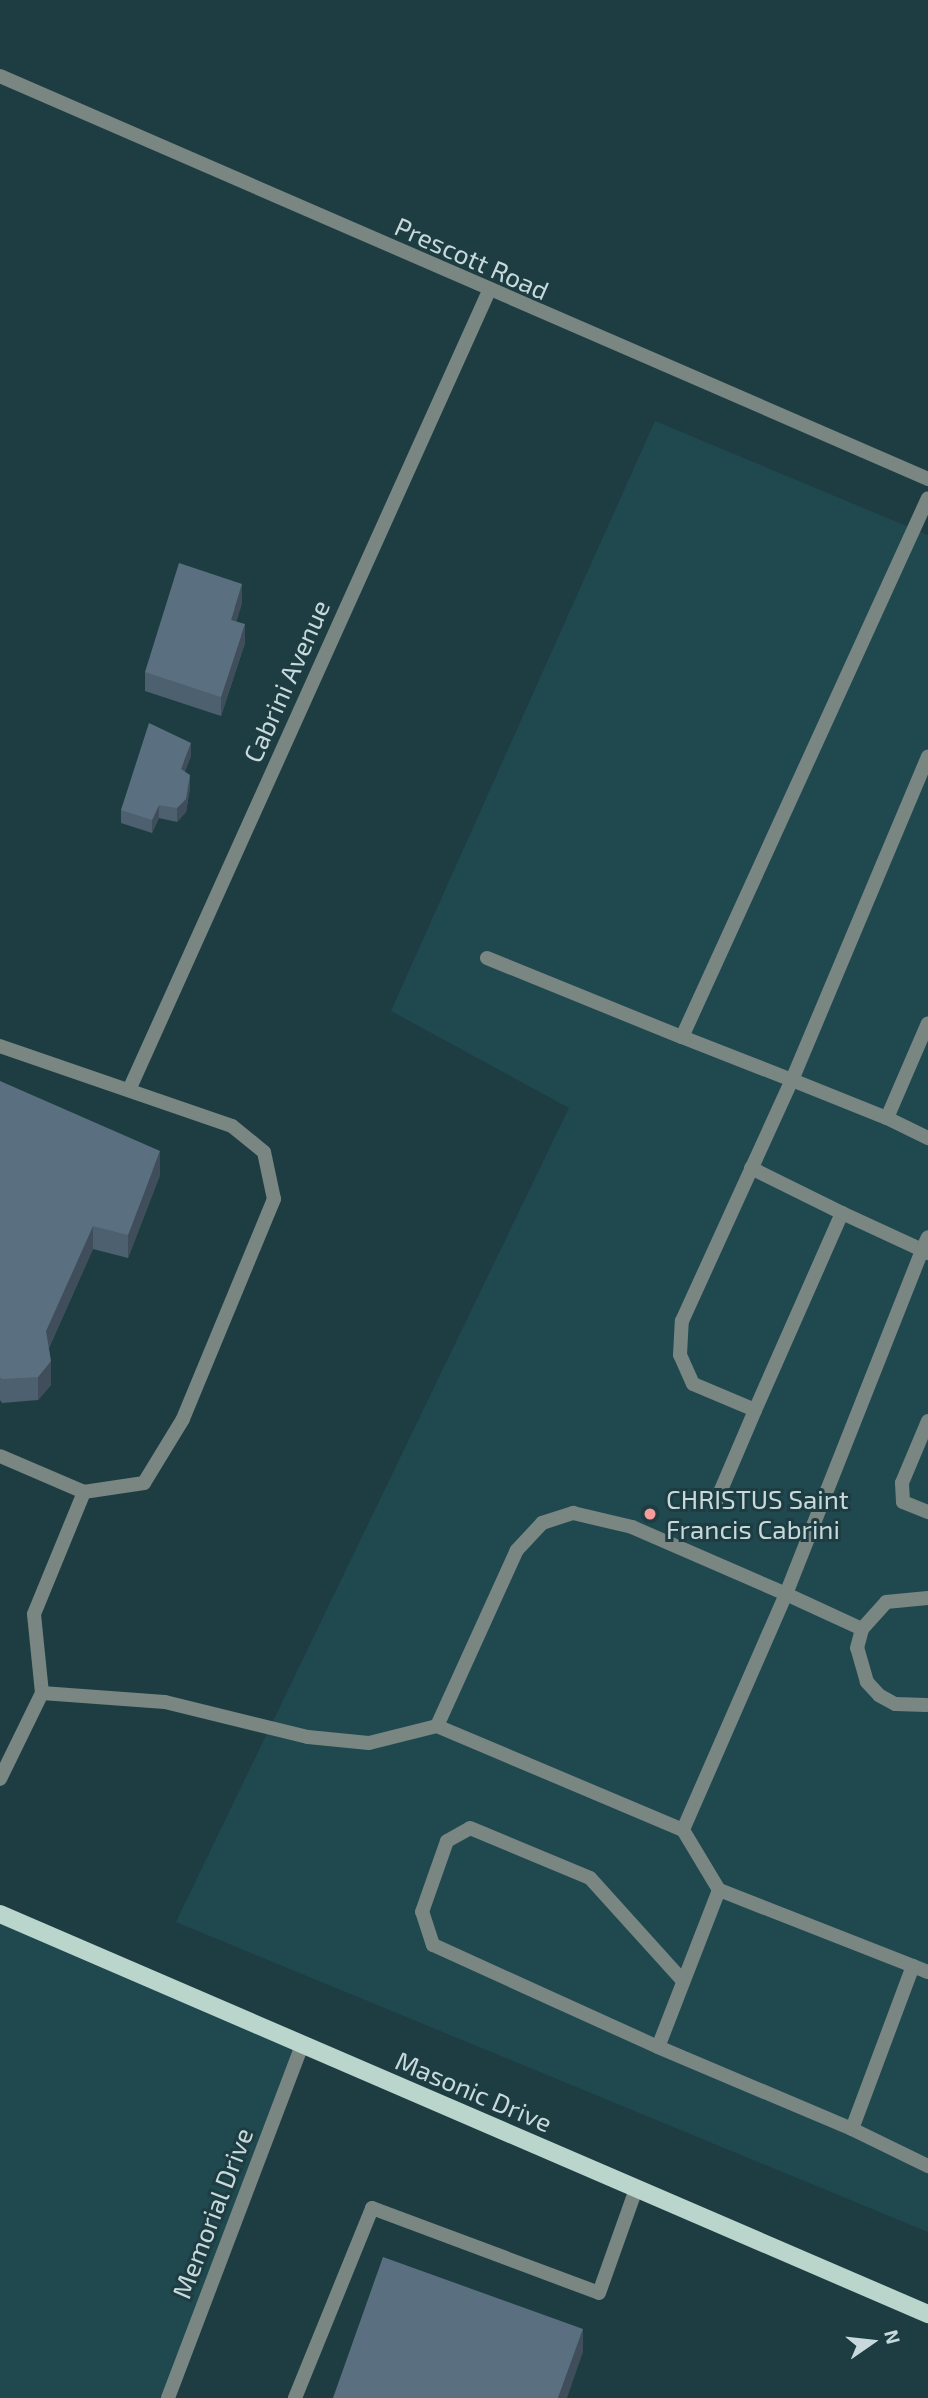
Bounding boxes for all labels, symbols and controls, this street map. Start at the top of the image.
street label: Prescott Road [390,210,554,306]
street label: Cabrini Avenue [236,595,336,767]
place label: CHRISTUS Saint Francis Cabrini [666,1483,849,1544]
marker: CHRISTUS Saint Francis Cabrini [640,1504,660,1524]
street label: Masonic Drive [391,2044,557,2138]
street label: Memorial Drive [165,2123,259,2303]
north arrow [837,2307,907,2377]
text: N [880,2327,906,2346]

